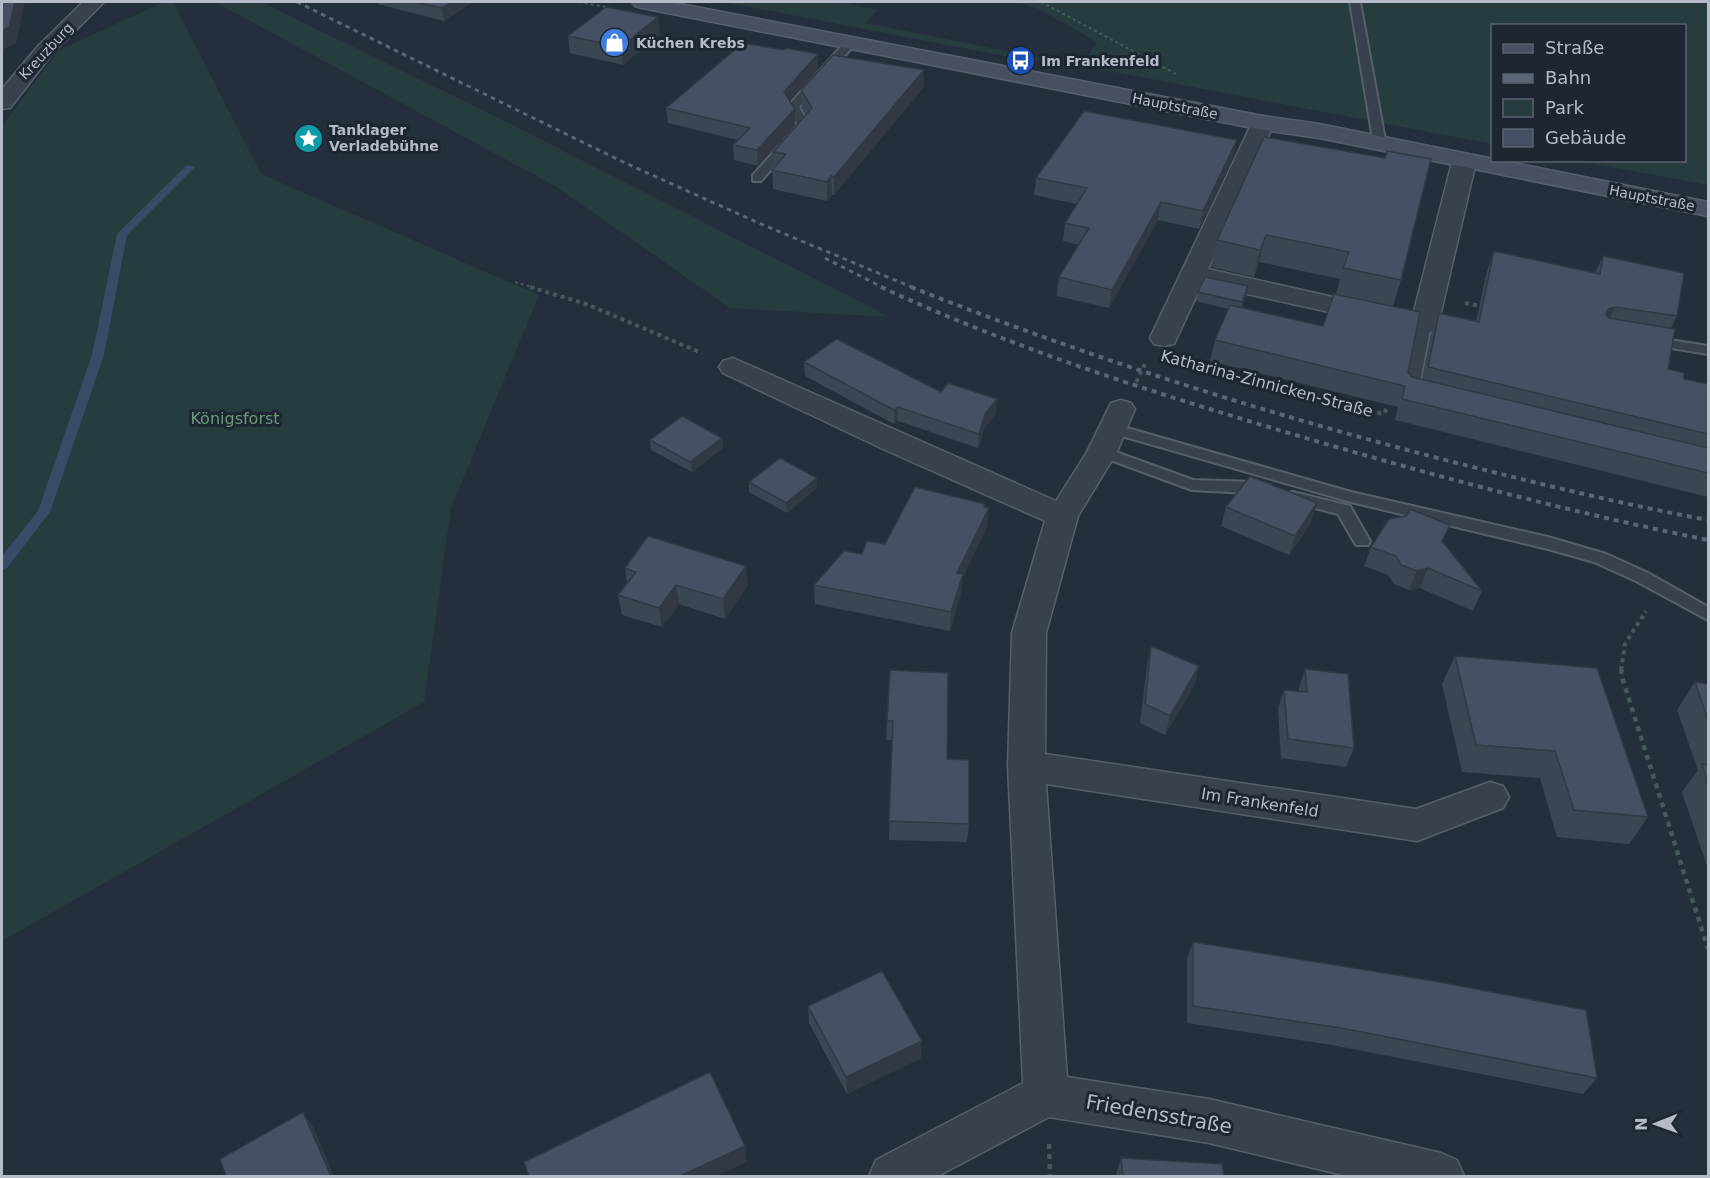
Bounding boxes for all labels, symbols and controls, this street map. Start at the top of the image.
street label: Kreuzburg [16,19,76,83]
legend [1491,24,1686,162]
shop icon: Küchen Krebs [599,27,631,59]
place label: Küchen Krebs [636,35,745,51]
text: Straße [1545,37,1604,58]
bus stop icon: Im Frankenfeld [1004,45,1036,77]
place label: Im Frankenfeld [1041,53,1159,69]
text: Bahn [1545,67,1591,88]
street label: Hauptstraße [1131,90,1219,122]
text: Park [1545,97,1584,118]
place icon: Tanklager Verladebühne [292,122,324,154]
place label: Tanklager Verladebühne [329,122,439,154]
text: Gebäude [1545,127,1626,148]
street label: Hauptstraße [1608,182,1696,214]
street label: Katharina-Zinnicken-Straße [1159,346,1375,421]
park label: Königsforst [190,409,280,428]
street label: Im Frankenfeld [1200,784,1320,821]
street label: Friedensstraße [1084,1089,1234,1139]
north arrow [1626,1094,1686,1154]
text: N [1632,1117,1651,1131]

